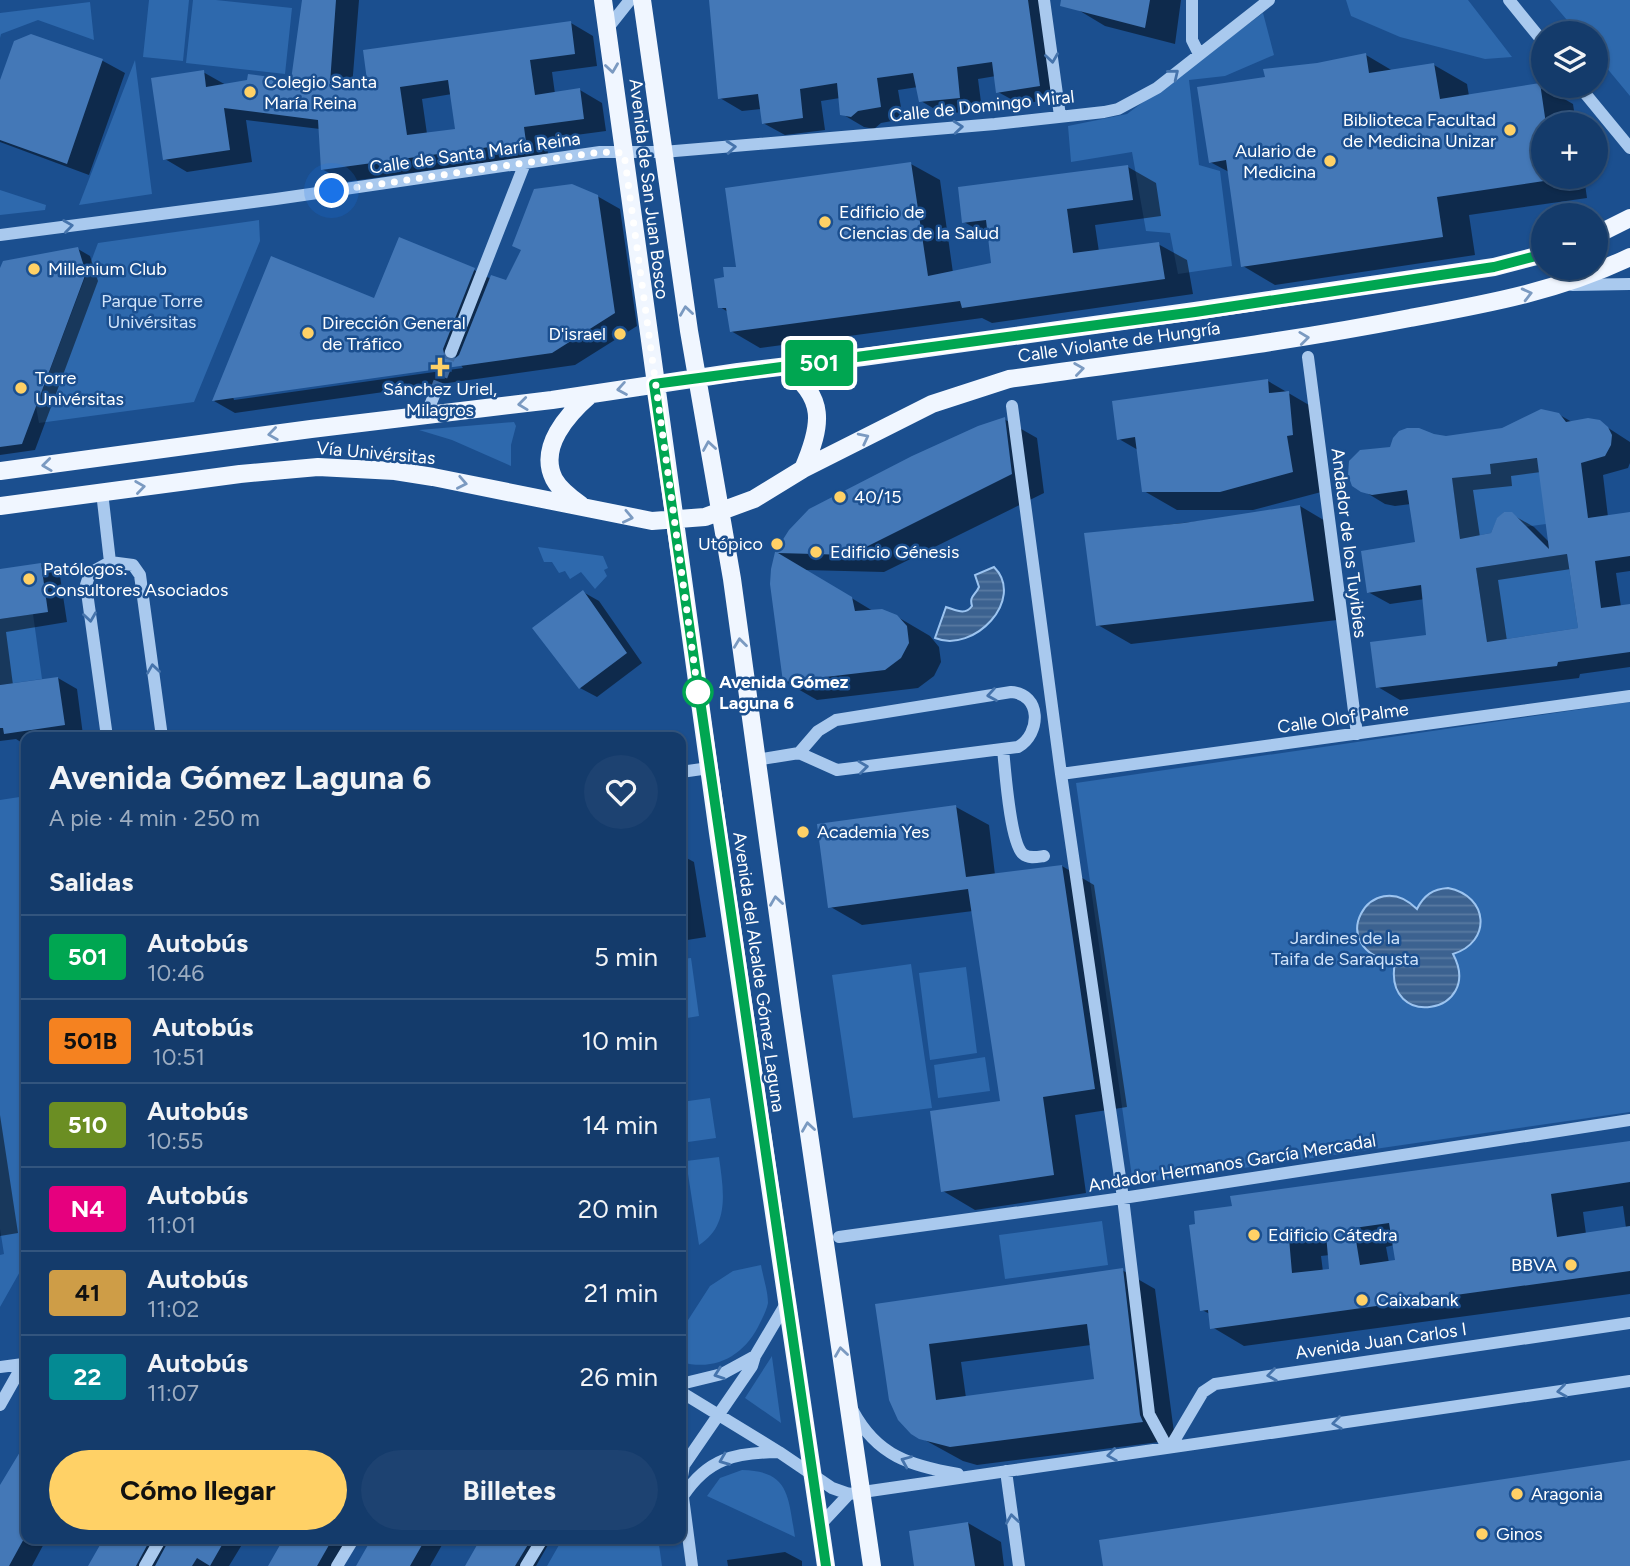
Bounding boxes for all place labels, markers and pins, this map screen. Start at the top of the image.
place label: Colegio Santa María Reina [264,71,377,114]
marker: Colegio Santa María Reina [242,84,258,100]
place label: Biblioteca Facultad de Medicina Unizar [1343,109,1496,152]
marker: Biblioteca Facultad de Medicina Unizar [1502,122,1518,138]
place label: Aulario de Medicina [1235,140,1316,183]
marker: Aulario de Medicina [1322,153,1338,169]
place label: Edificio de Ciencias de la Salud [839,201,999,244]
marker: Edificio de Ciencias de la Salud [817,214,833,230]
place label: Millenium Club [48,258,167,280]
marker: Millenium Club [26,261,42,277]
place label: Dirección General de Tráfico [322,312,466,355]
place label: D'israel [548,323,606,345]
marker: Dirección General de Tráfico [300,325,316,341]
marker: D'israel [612,326,628,342]
marker: Sánchez Uriel, Milagros [432,359,448,375]
place label: Torre Univérsitas [35,367,124,410]
place label: Sánchez Uriel, Milagros [383,378,497,421]
marker: Torre Univérsitas [13,380,29,396]
place label: 40/15 [854,486,902,508]
marker: 40/15 [832,489,848,505]
place label: Utópico [698,533,763,555]
marker: Utópico [769,536,785,552]
place label: Edificio Génesis [830,541,959,563]
marker: Edificio Génesis [808,544,824,560]
place label: Patólogos. Consultores Asociados [43,558,228,601]
marker: Patólogos. Consultores Asociados [21,571,37,587]
place label: Avenida Gómez Laguna 6 [719,671,849,714]
marker: Avenida Gómez Laguna 6 [683,677,713,707]
place label: Academia Yes [817,821,930,843]
marker: Academia Yes [795,824,811,840]
place label: Edificio Cátedra [1268,1224,1398,1246]
marker: Edificio Cátedra [1246,1227,1262,1243]
place label: BBVA [1511,1254,1557,1276]
marker: BBVA [1563,1257,1579,1273]
place label: Caixabank [1376,1289,1459,1311]
marker: Caixabank [1354,1292,1370,1308]
place label: Aragonia [1531,1483,1603,1505]
marker: Aragonia [1509,1486,1525,1502]
place label: Ginos [1496,1523,1543,1545]
marker: Ginos [1474,1526,1490,1542]

